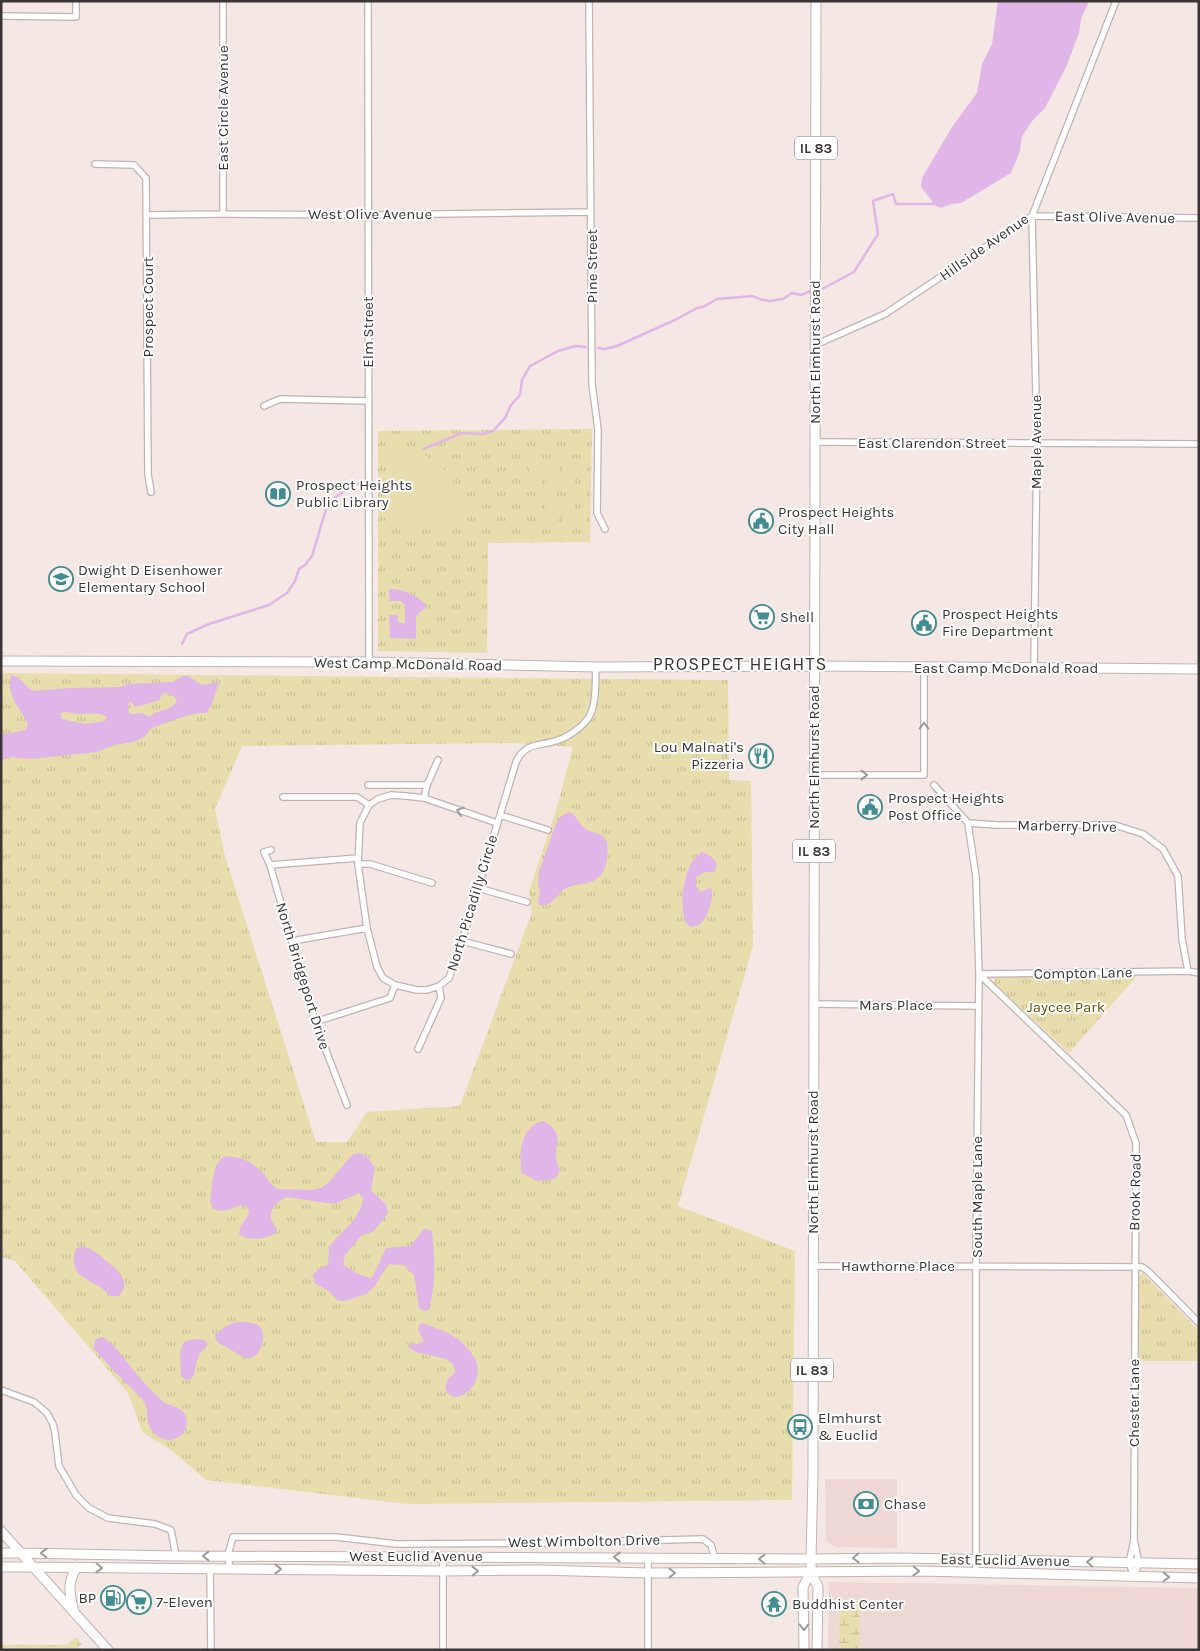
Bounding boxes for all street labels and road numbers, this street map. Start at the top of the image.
street label: East Circle Avenue [214,45,232,171]
road number: IL 83 [795,136,837,160]
street label: West Olive Avenue [308,205,432,223]
street label: East Olive Avenue [1055,207,1175,227]
street label: Hillside Avenue [936,210,1032,284]
street label: Pine Street [583,229,601,303]
street label: Prospect Court [139,256,157,357]
street label: North Elmhurst Road [806,280,824,424]
street label: Elm Street [359,296,377,368]
street label: Maple Avenue [1027,395,1045,489]
street label: East Clarendon Street [858,434,1007,452]
street label: West Camp McDonald Road [314,653,502,675]
street label: East Camp McDonald Road [914,659,1098,677]
street label: North Elmhurst Road [805,685,823,829]
street label: Marberry Drive [1017,816,1117,836]
street label: North Picadilly Circle [443,833,501,973]
road number: IL 83 [793,839,835,862]
street label: North Bridgeport Drive [272,900,334,1052]
street label: Compton Lane [1034,963,1132,983]
street label: Mars Place [859,996,933,1014]
street label: North Elmhurst Road [804,1090,822,1234]
street label: South Maple Lane [968,1136,986,1258]
street label: Brook Road [1125,1153,1145,1231]
street label: Hawthorne Place [841,1257,955,1275]
road number: IL 83 [791,1358,833,1382]
street label: Chester Lane [1125,1359,1143,1447]
street label: West Wimbolton Drive [508,1531,660,1551]
street label: West Euclid Avenue [349,1547,483,1565]
street label: East Euclid Avenue [940,1550,1070,1570]

